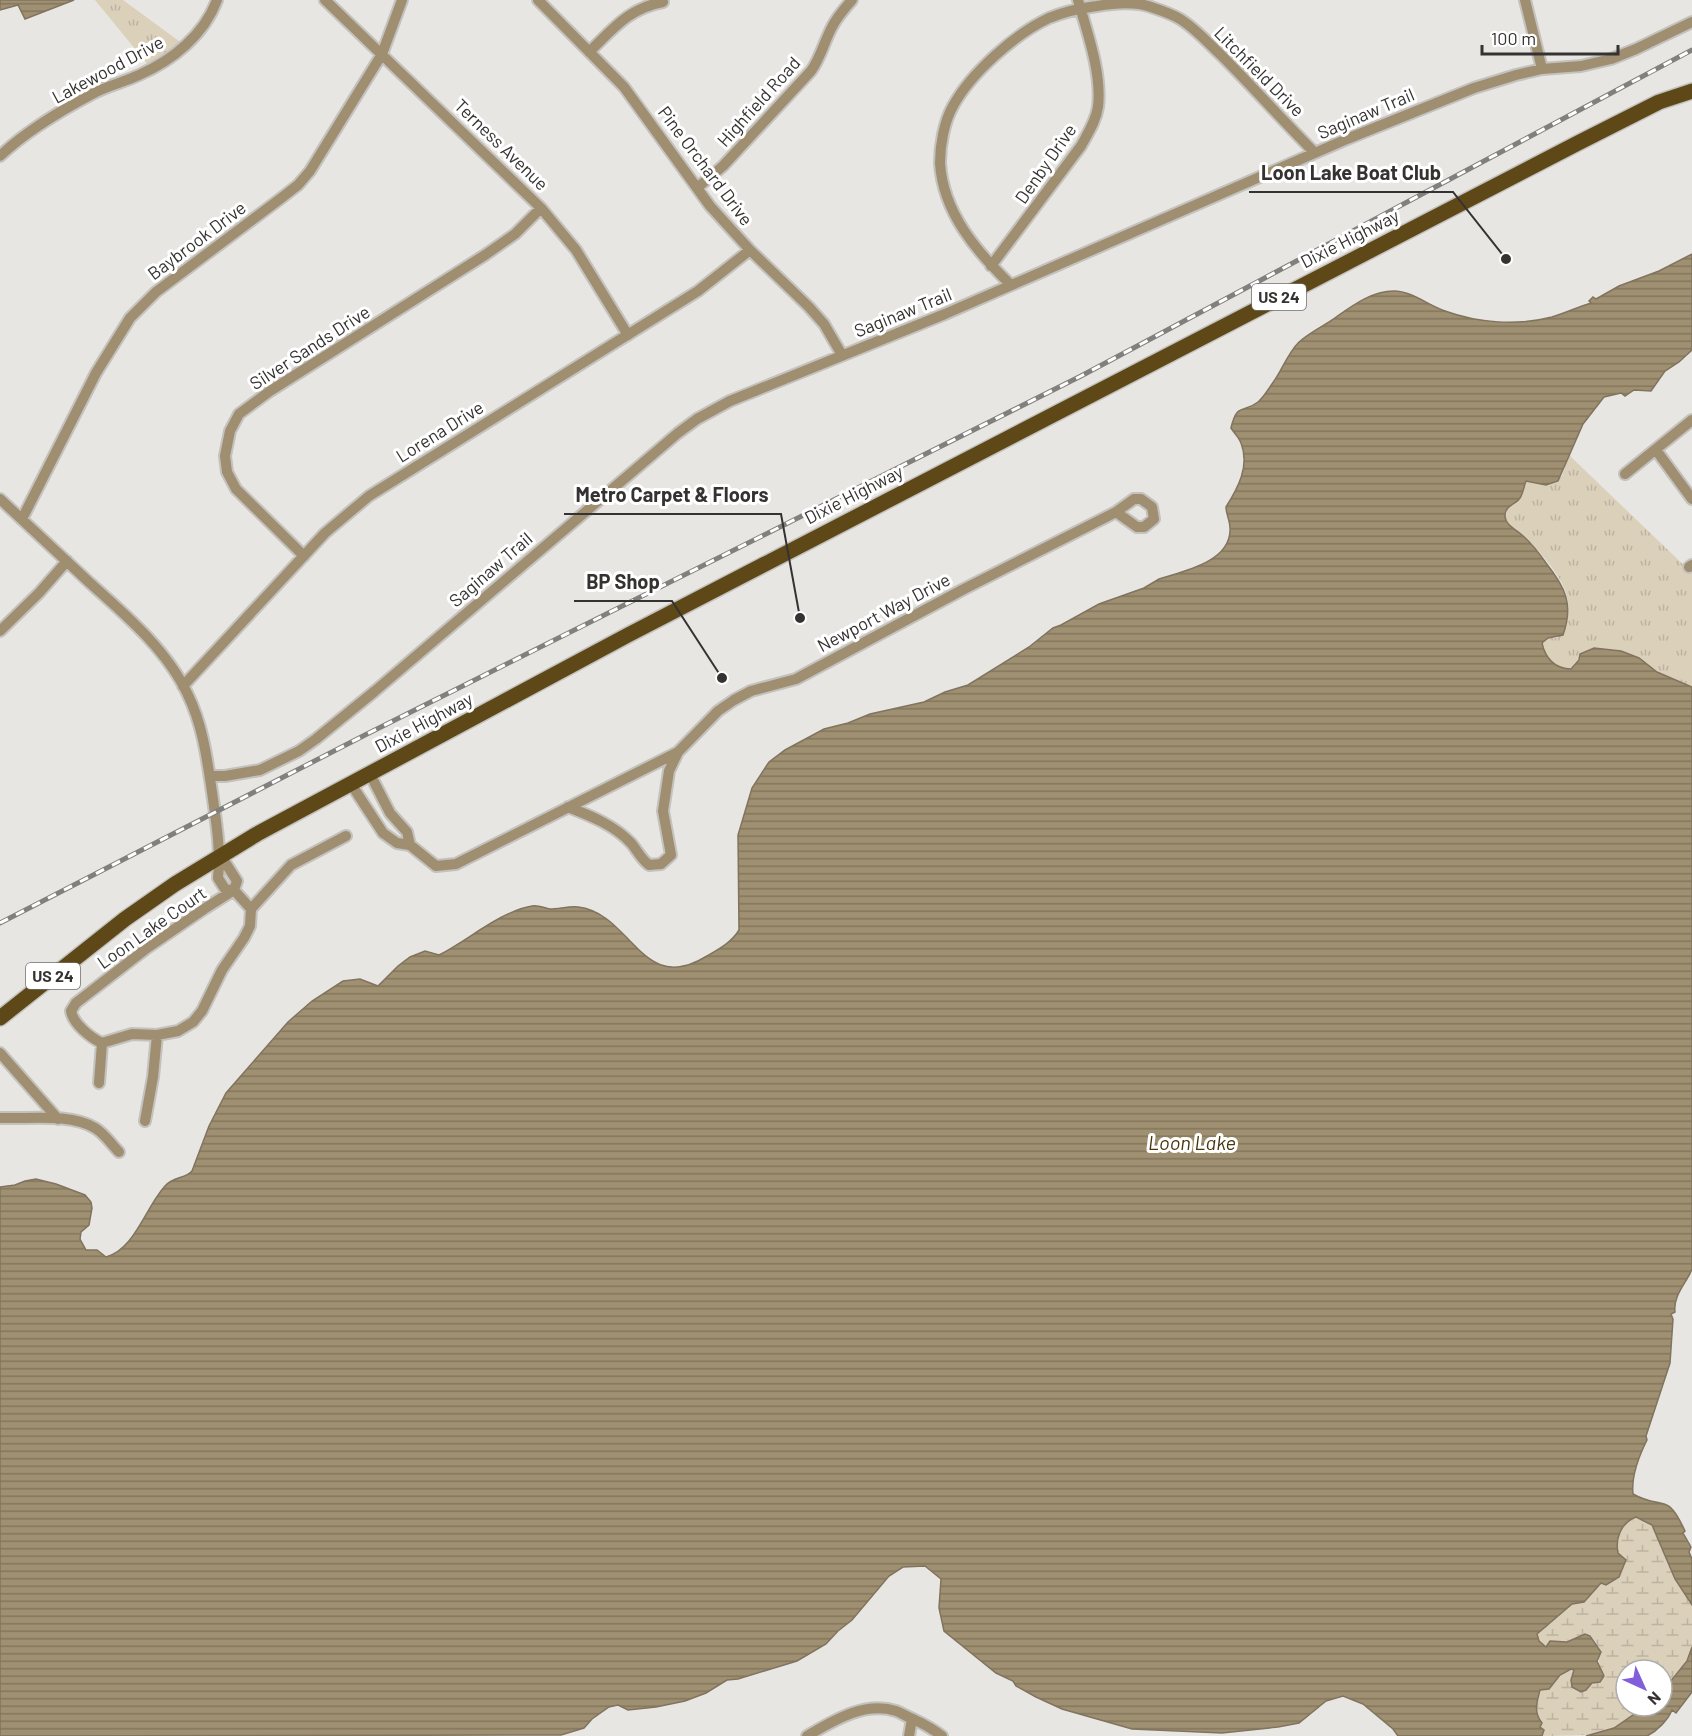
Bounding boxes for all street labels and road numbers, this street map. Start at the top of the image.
street label: Litchfield Drive [1210,22,1309,121]
street label: Lakewood Drive [48,30,167,108]
street label: Highfield Road [712,52,804,151]
street label: Saginaw Trail [1314,83,1417,143]
street label: Terness Avenue [450,94,553,195]
street label: Pine Orchard Drive [654,101,758,229]
street label: Denby Drive [1010,119,1081,207]
street label: Baybrook Drive [143,196,250,284]
street label: Dixie Highway [1297,204,1403,272]
street label: Saginaw Trail [851,283,954,342]
road number: US 24 [1252,284,1306,310]
street label: Silver Sands Drive [245,300,374,394]
street label: Lorena Drive [392,396,487,467]
street label: Dixie Highway [801,460,907,528]
street label: Saginaw Trail [444,527,536,611]
street label: Newport Way Drive [813,568,954,656]
street label: Dixie Highway [371,687,476,757]
street label: Loon Lake Court [93,881,210,973]
road number: US 24 [26,963,80,989]

